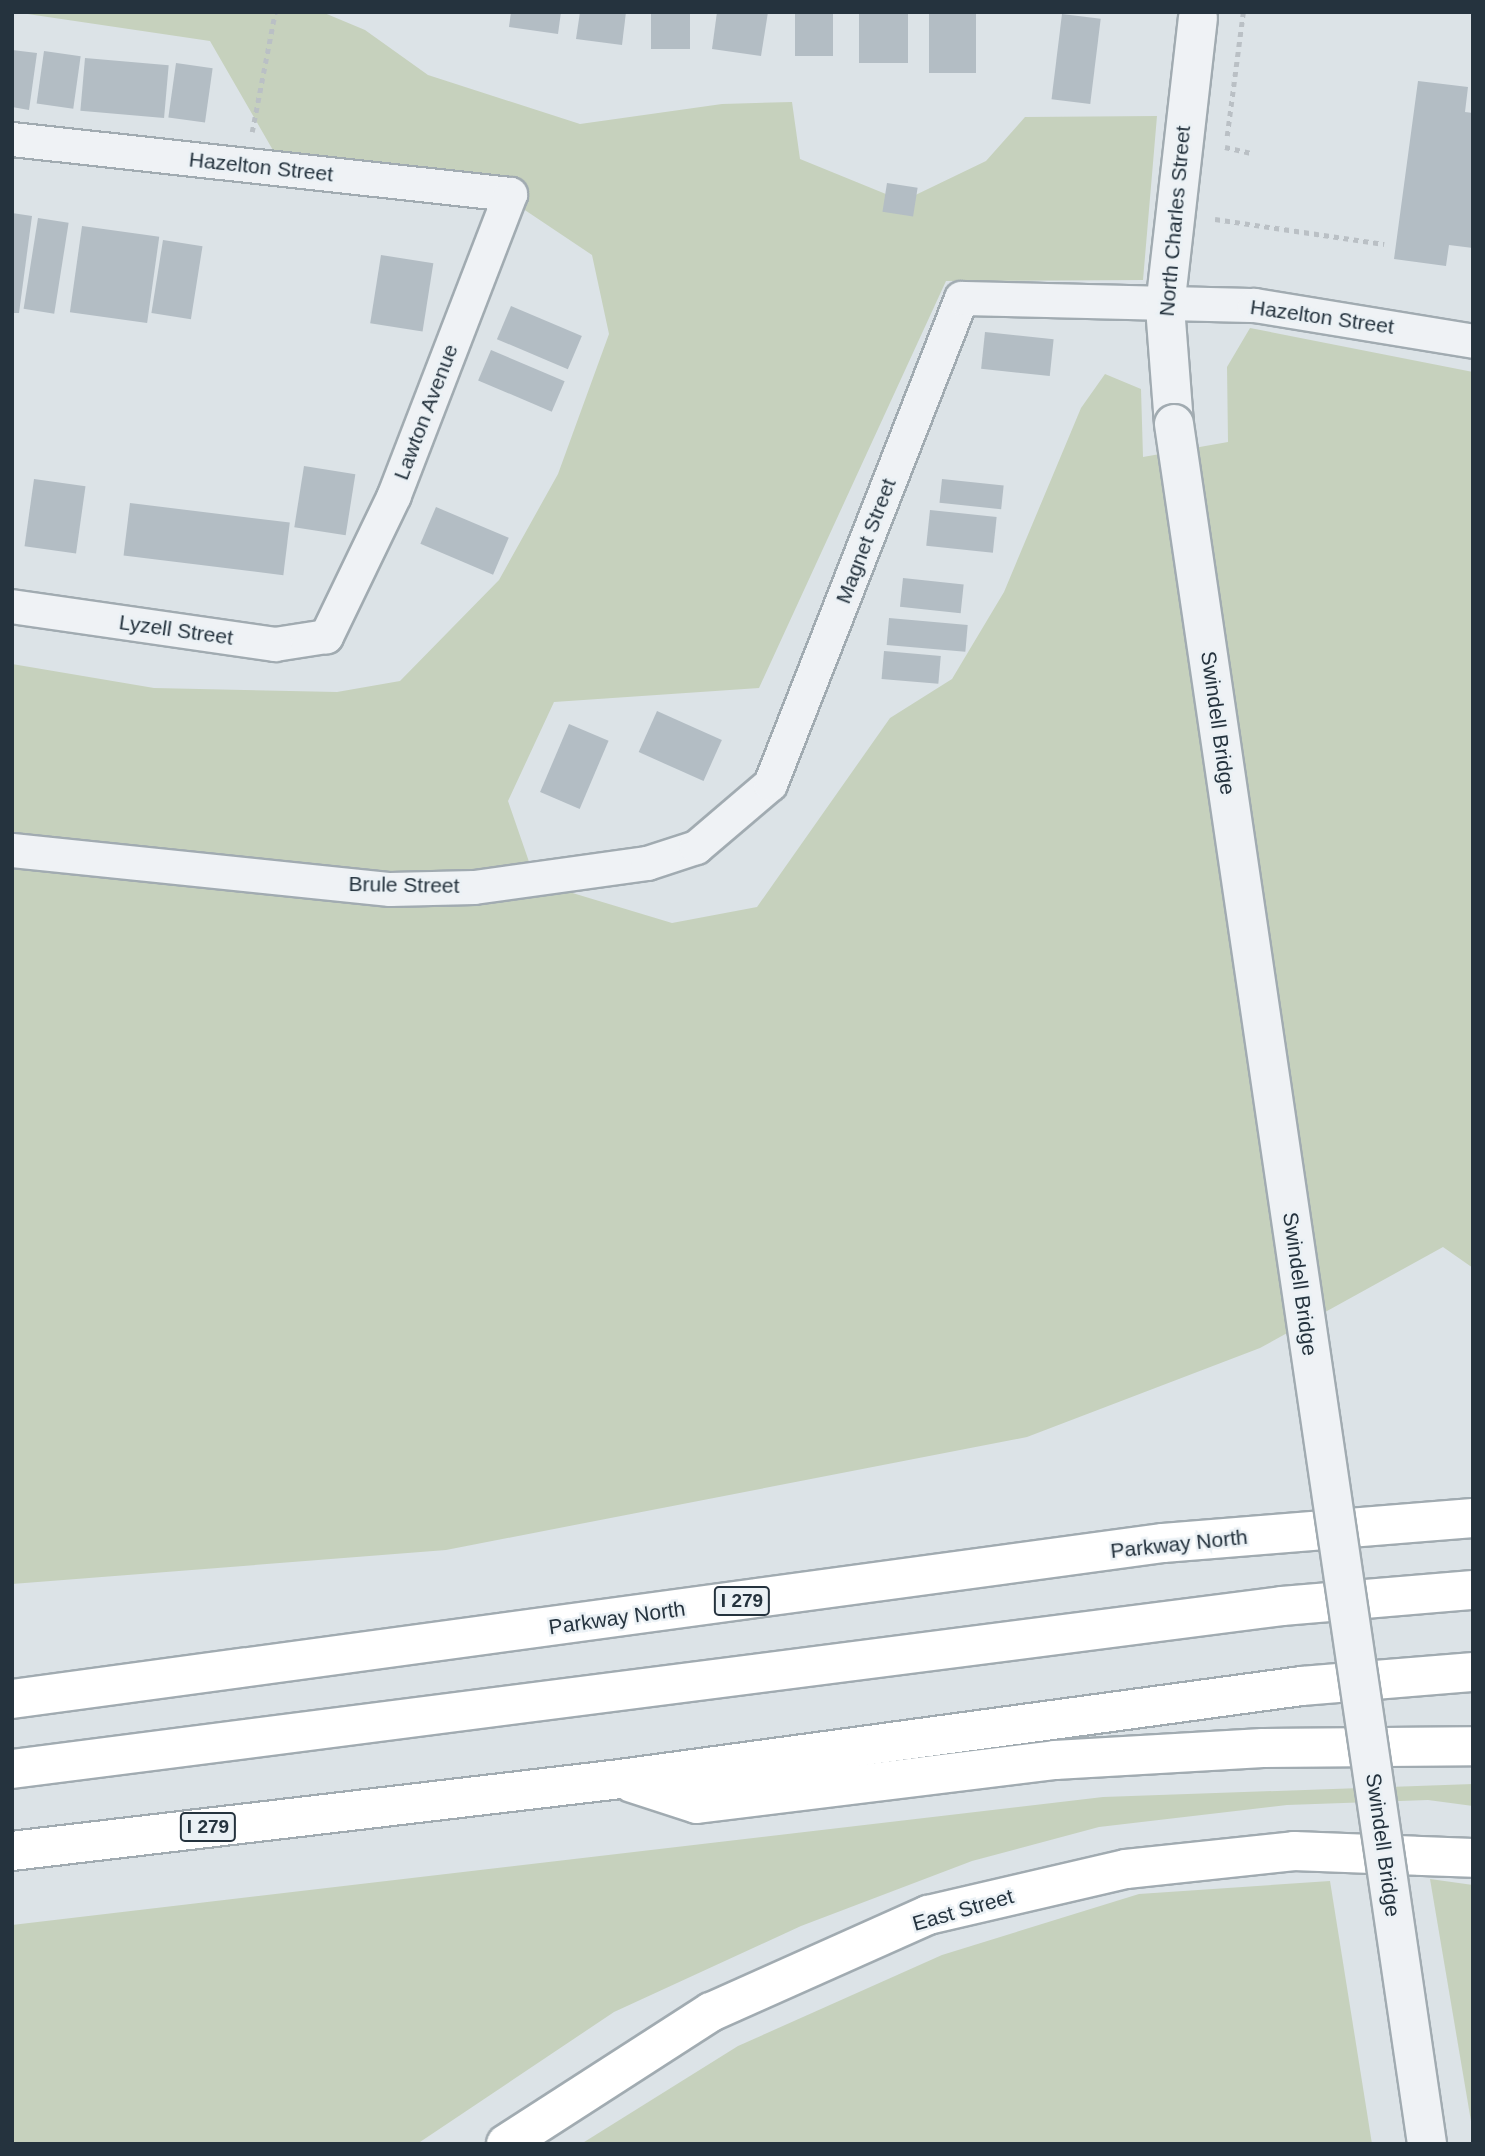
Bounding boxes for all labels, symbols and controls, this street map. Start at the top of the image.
street label: North Charles Street [1154,125,1196,317]
street label: Hazelton Street [188,147,334,187]
street label: Hazelton Street [1249,294,1395,340]
street label: Lawton Avenue [388,340,464,484]
street label: Magnet Street [831,475,901,607]
street label: Lyzell Street [117,610,235,650]
street label: Swindell Bridge [1195,650,1241,796]
street label: Brule Street [348,871,460,899]
street label: Swindell Bridge [1277,1211,1323,1357]
street label: Parkway North [1109,1524,1249,1564]
road number: I 279 [712,1586,772,1616]
street label: Parkway North [547,1596,687,1640]
street label: Swindell Bridge [1360,1772,1406,1918]
road number: I 279 [178,1812,238,1842]
street label: East Street [910,1884,1016,1936]

